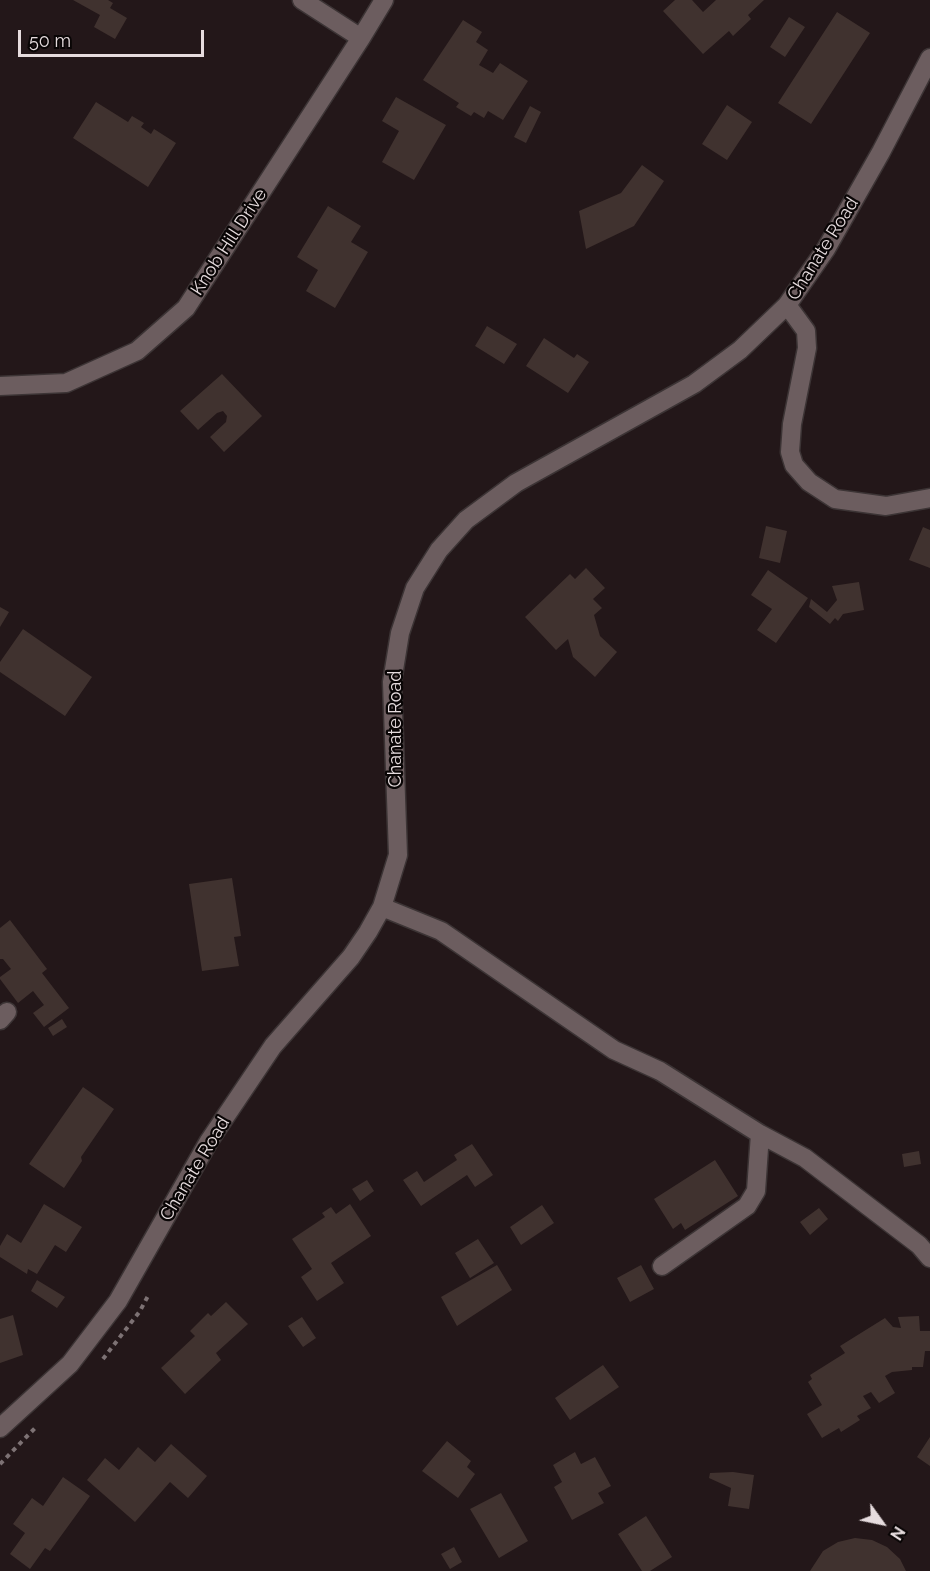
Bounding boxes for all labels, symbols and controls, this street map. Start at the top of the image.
scale bar [21,18,207,56]
text: 50 m [29,30,71,51]
street label: Knob Hill Drive [186,185,272,299]
street label: Chanate Road [783,194,863,304]
street label: Chanate Road [385,670,407,788]
street label: Chanate Road [156,1113,234,1225]
north arrow [852,1493,912,1553]
text: N [886,1523,909,1543]

